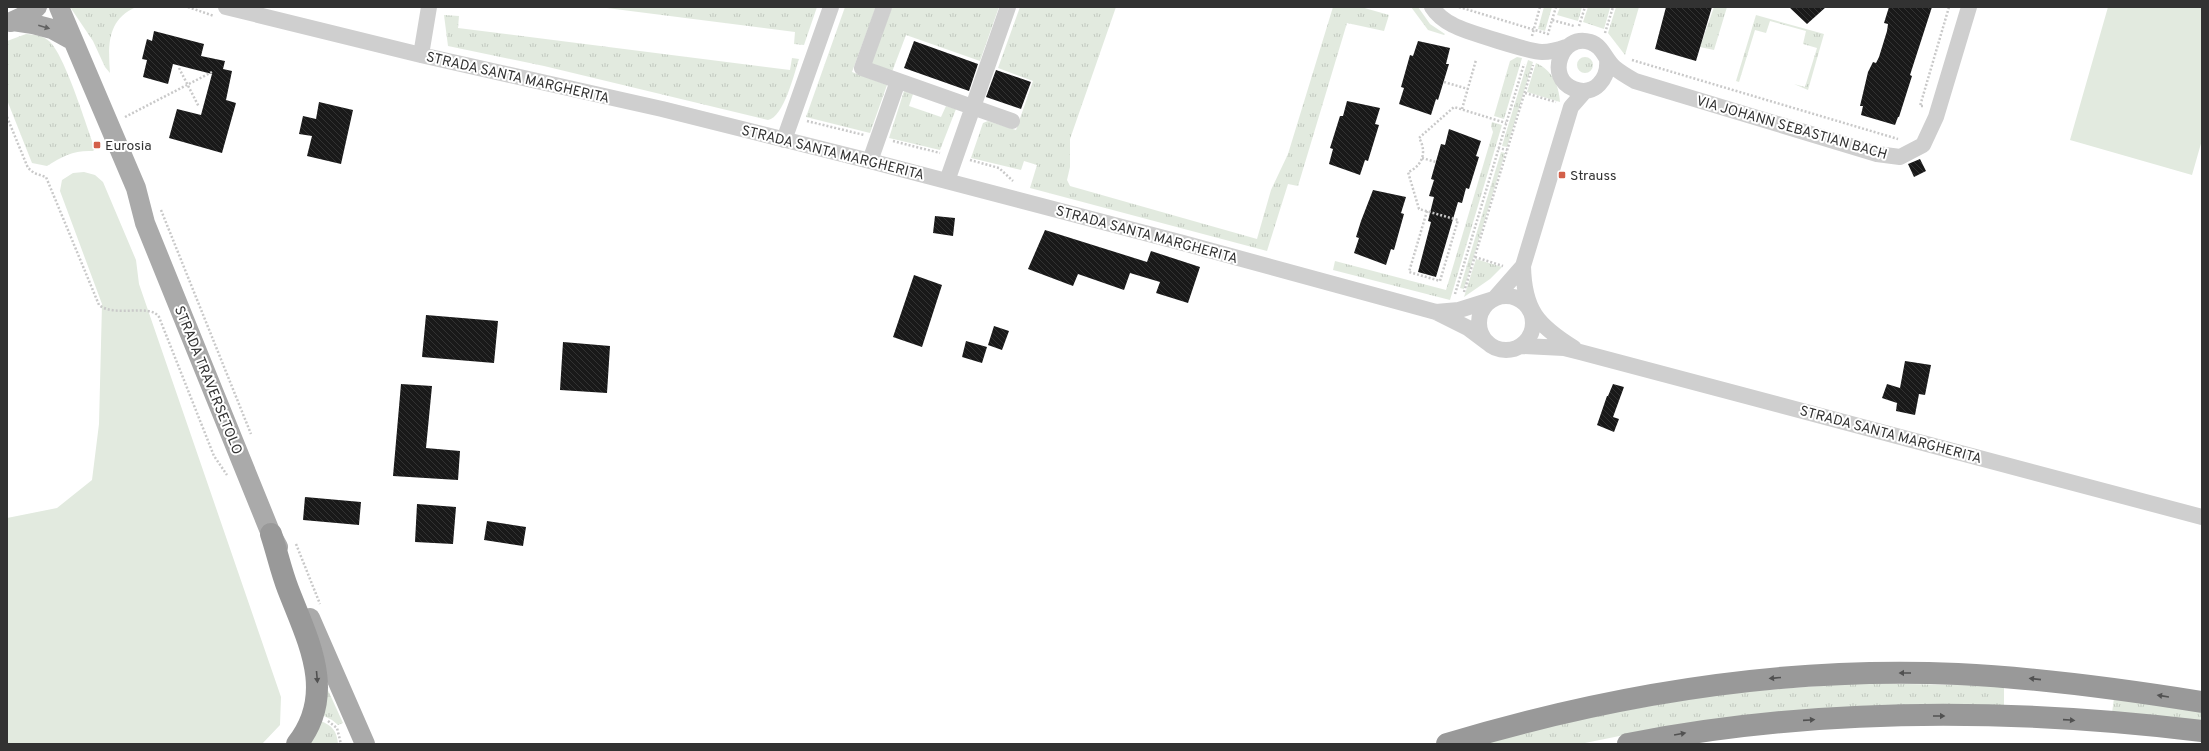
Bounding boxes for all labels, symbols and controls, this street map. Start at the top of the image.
one-way arrow [38,24,50,30]
street label: STRADA SANTA MARGHERITA [424,49,611,108]
street label: VIA JOHANN SEBASTIAN BACH [1694,93,1889,164]
street label: STRADA SANTA MARGHERITA [740,123,926,184]
place label: Eurosia [105,138,152,155]
marker: Eurosia [92,140,102,150]
place label: Strauss [1570,168,1617,185]
marker: Strauss [1557,170,1567,180]
street label: STRADA SANTA MARGHERITA [1054,203,1239,268]
street label: STRADA TRAVERSETOLO [170,304,245,457]
street label: STRADA SANTA MARGHERITA [1798,403,1983,468]
one-way arrow [1898,670,1911,676]
one-way arrow [314,671,320,683]
one-way arrow [1769,675,1781,682]
one-way arrow [2028,676,2041,683]
one-way arrow [2157,693,2170,699]
one-way arrow [1933,713,1946,719]
one-way arrow [1803,716,1815,723]
one-way arrow [2063,716,2075,723]
one-way arrow [1674,731,1686,737]

